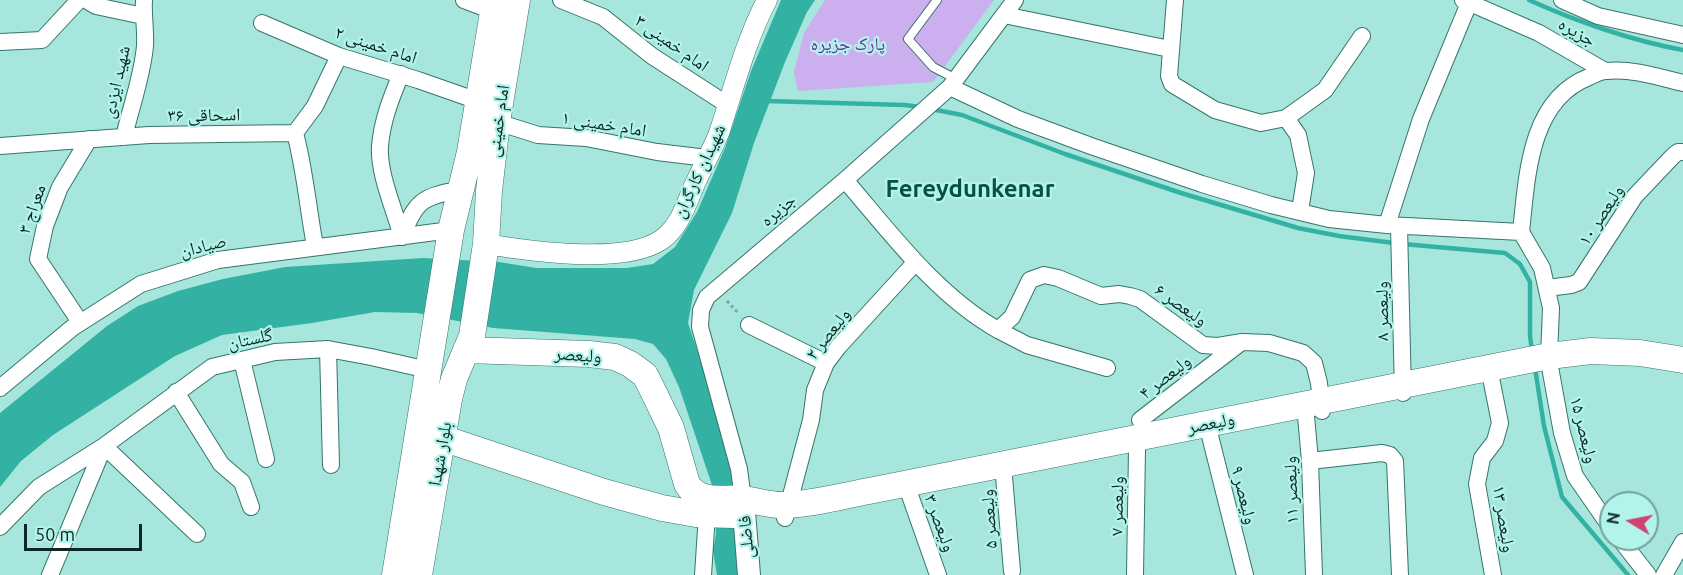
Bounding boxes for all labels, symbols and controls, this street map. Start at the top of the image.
street label: امام خمینی ۳ [631,10,713,76]
street label: جزیره [1554,13,1600,51]
street label: امام خمینی ۲ [332,22,420,68]
park label: پارک جزیره [811,33,885,55]
street label: شهید ایزدی [97,43,135,121]
street label: امام خمینی [482,83,514,159]
street label: اسحاقی ۳۶ [167,104,241,126]
street label: امام خمینی ۱ [560,107,648,141]
street label: شهیدان کارگران [668,121,730,221]
district label: Fereydunkenar [885,175,1055,203]
street label: معراج ۳ [14,181,50,237]
street label: ولیعصر ۱۰ [1573,181,1629,249]
street label: جزیره [756,189,800,231]
street label: صیادان [177,230,229,262]
street label: ولیعصر ۶ [1150,279,1212,331]
street label: ولیعصر ۸ [1371,281,1393,341]
street label: ولیعصر ۲ [801,304,855,364]
street label: گلستان [226,324,274,354]
street label: ولیعصر [554,343,602,367]
street label: ولیعصر ۴ [1135,350,1195,404]
street label: ولیعصر ۱۵ [1565,395,1603,465]
street label: ولیعصر [1186,408,1236,438]
street label: بلوار شهدا [424,420,456,488]
street label: ولیعصر ۱۱ [1279,456,1303,524]
street label: ولیعصر ۹ [1226,463,1262,527]
street label: ولیعصر ۷ [1106,476,1128,536]
street label: ولیعصر ۱۳ [1488,484,1520,554]
street label: ولیعصر ۵ [976,488,1002,550]
street label: ولیعصر ۳ [920,491,960,555]
north arrow [1599,491,1659,551]
text: N [1603,511,1623,526]
scale bar [27,512,146,550]
street label: فاضلی [733,515,759,559]
text: 50 m [35,524,75,544]

